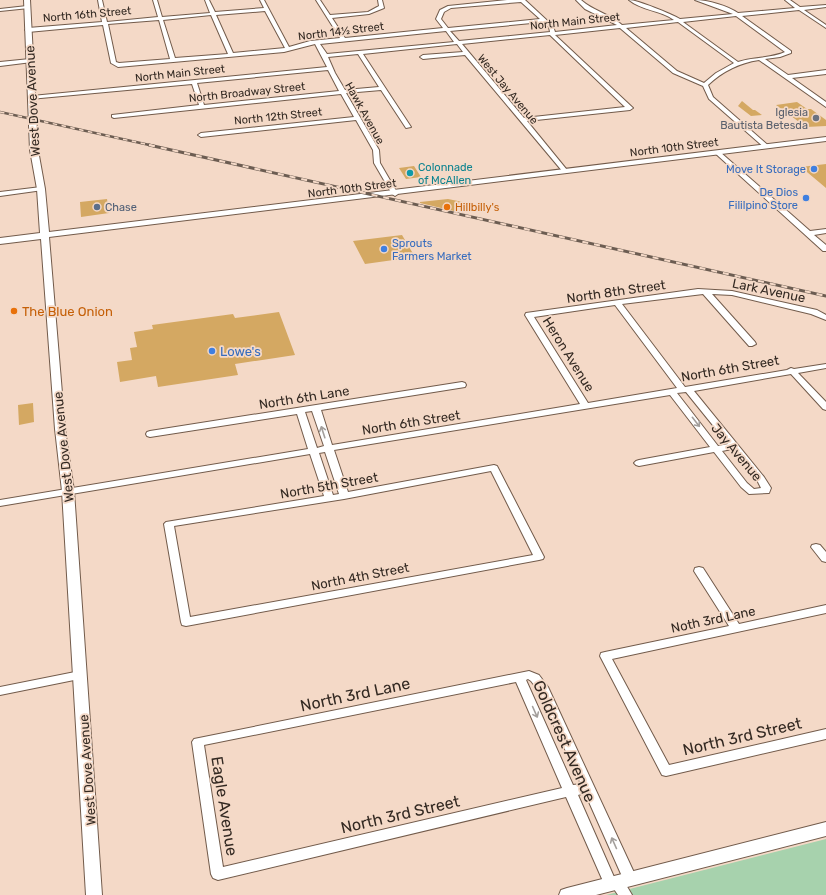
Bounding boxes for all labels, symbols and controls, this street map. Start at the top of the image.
street label: North 16th Street [42,4,132,25]
street label: North Main Street [529,10,621,33]
street label: North 14½ Street [297,20,385,43]
street label: West Dove Avenue [22,45,43,157]
street label: West Jay Avenue [475,52,541,127]
street label: North Main Street [134,62,226,85]
street label: North Broadway Street [188,80,307,105]
street label: Hawk Avenue [342,80,387,147]
street label: North 12th Street [233,105,323,128]
place label: Iglesia Bautista Betesda [720,106,808,132]
marker: Iglesia Bautista Betesda [811,113,821,123]
street label: North 10th Street [629,136,720,159]
place label: Colonnade of McAllen [418,161,473,187]
place label: Move It Storage [726,163,806,176]
marker: Move It Storage [809,164,819,174]
marker: Colonnade of McAllen [405,168,415,178]
street label: North 10th Street [307,177,398,200]
place label: De Dios Fililpino Store [728,186,798,212]
marker: De Dios Fililpino Store [801,193,811,203]
place label: Chase [105,201,137,214]
place label: Hillbilly's [455,201,500,214]
marker: Chase [92,202,102,212]
marker: Hillbilly's [442,202,452,212]
place label: Sprouts Farmers Market [392,237,472,263]
marker: Sprouts Farmers Market [379,244,389,254]
street label: Lark Avenue [731,275,807,306]
street label: North 8th Street [566,277,666,306]
place label: The Blue Onion [22,304,113,319]
marker: The Blue Onion [9,306,19,316]
street label: Heron Avenue [540,314,597,394]
place label: Lowe's [220,344,261,359]
marker: Lowe's [207,346,217,356]
street label: North 6th Street [680,352,780,384]
street label: North 6th Lane [258,383,350,412]
street label: West Dove Avenue [50,391,77,503]
street label: North 6th Street [361,407,461,438]
one-way arrow [692,417,700,428]
street label: Jay Avenue [708,421,765,484]
one-way arrow [319,427,327,439]
street label: North 5th Street [279,469,379,501]
street label: North 4th Street [310,560,410,593]
street label: Noth 3rd Lane [670,603,757,636]
street label: North 3rd Lane [298,674,412,715]
street label: Goldcrest Avenue [529,677,600,805]
one-way arrow [532,706,539,718]
street label: West Dove Avenue [76,714,99,826]
street label: North 3rd Street [681,714,803,759]
street label: Eagle Avenue [207,755,242,857]
street label: North 3rd Street [339,792,461,837]
one-way arrow [610,838,617,850]

